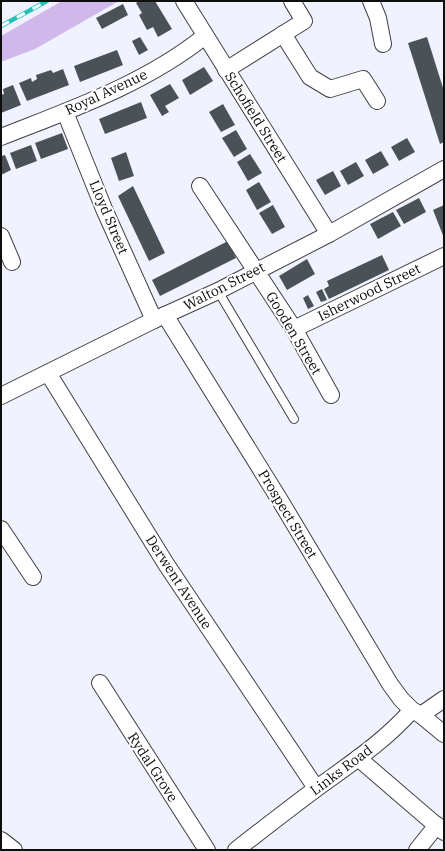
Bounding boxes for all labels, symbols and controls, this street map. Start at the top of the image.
street label: Royal Avenue [62,65,150,119]
street label: Schofield Street [221,68,291,166]
street label: Lloyd Street [85,177,133,257]
street label: Walton Street [180,258,268,314]
street label: Isherwood Street [315,259,424,325]
street label: Gooden Street [262,288,326,378]
street label: Prospect Street [254,466,322,562]
street label: Derwent Avenue [142,532,216,632]
street label: Rydal Grove [124,729,182,805]
street label: Links Road [306,740,376,799]

